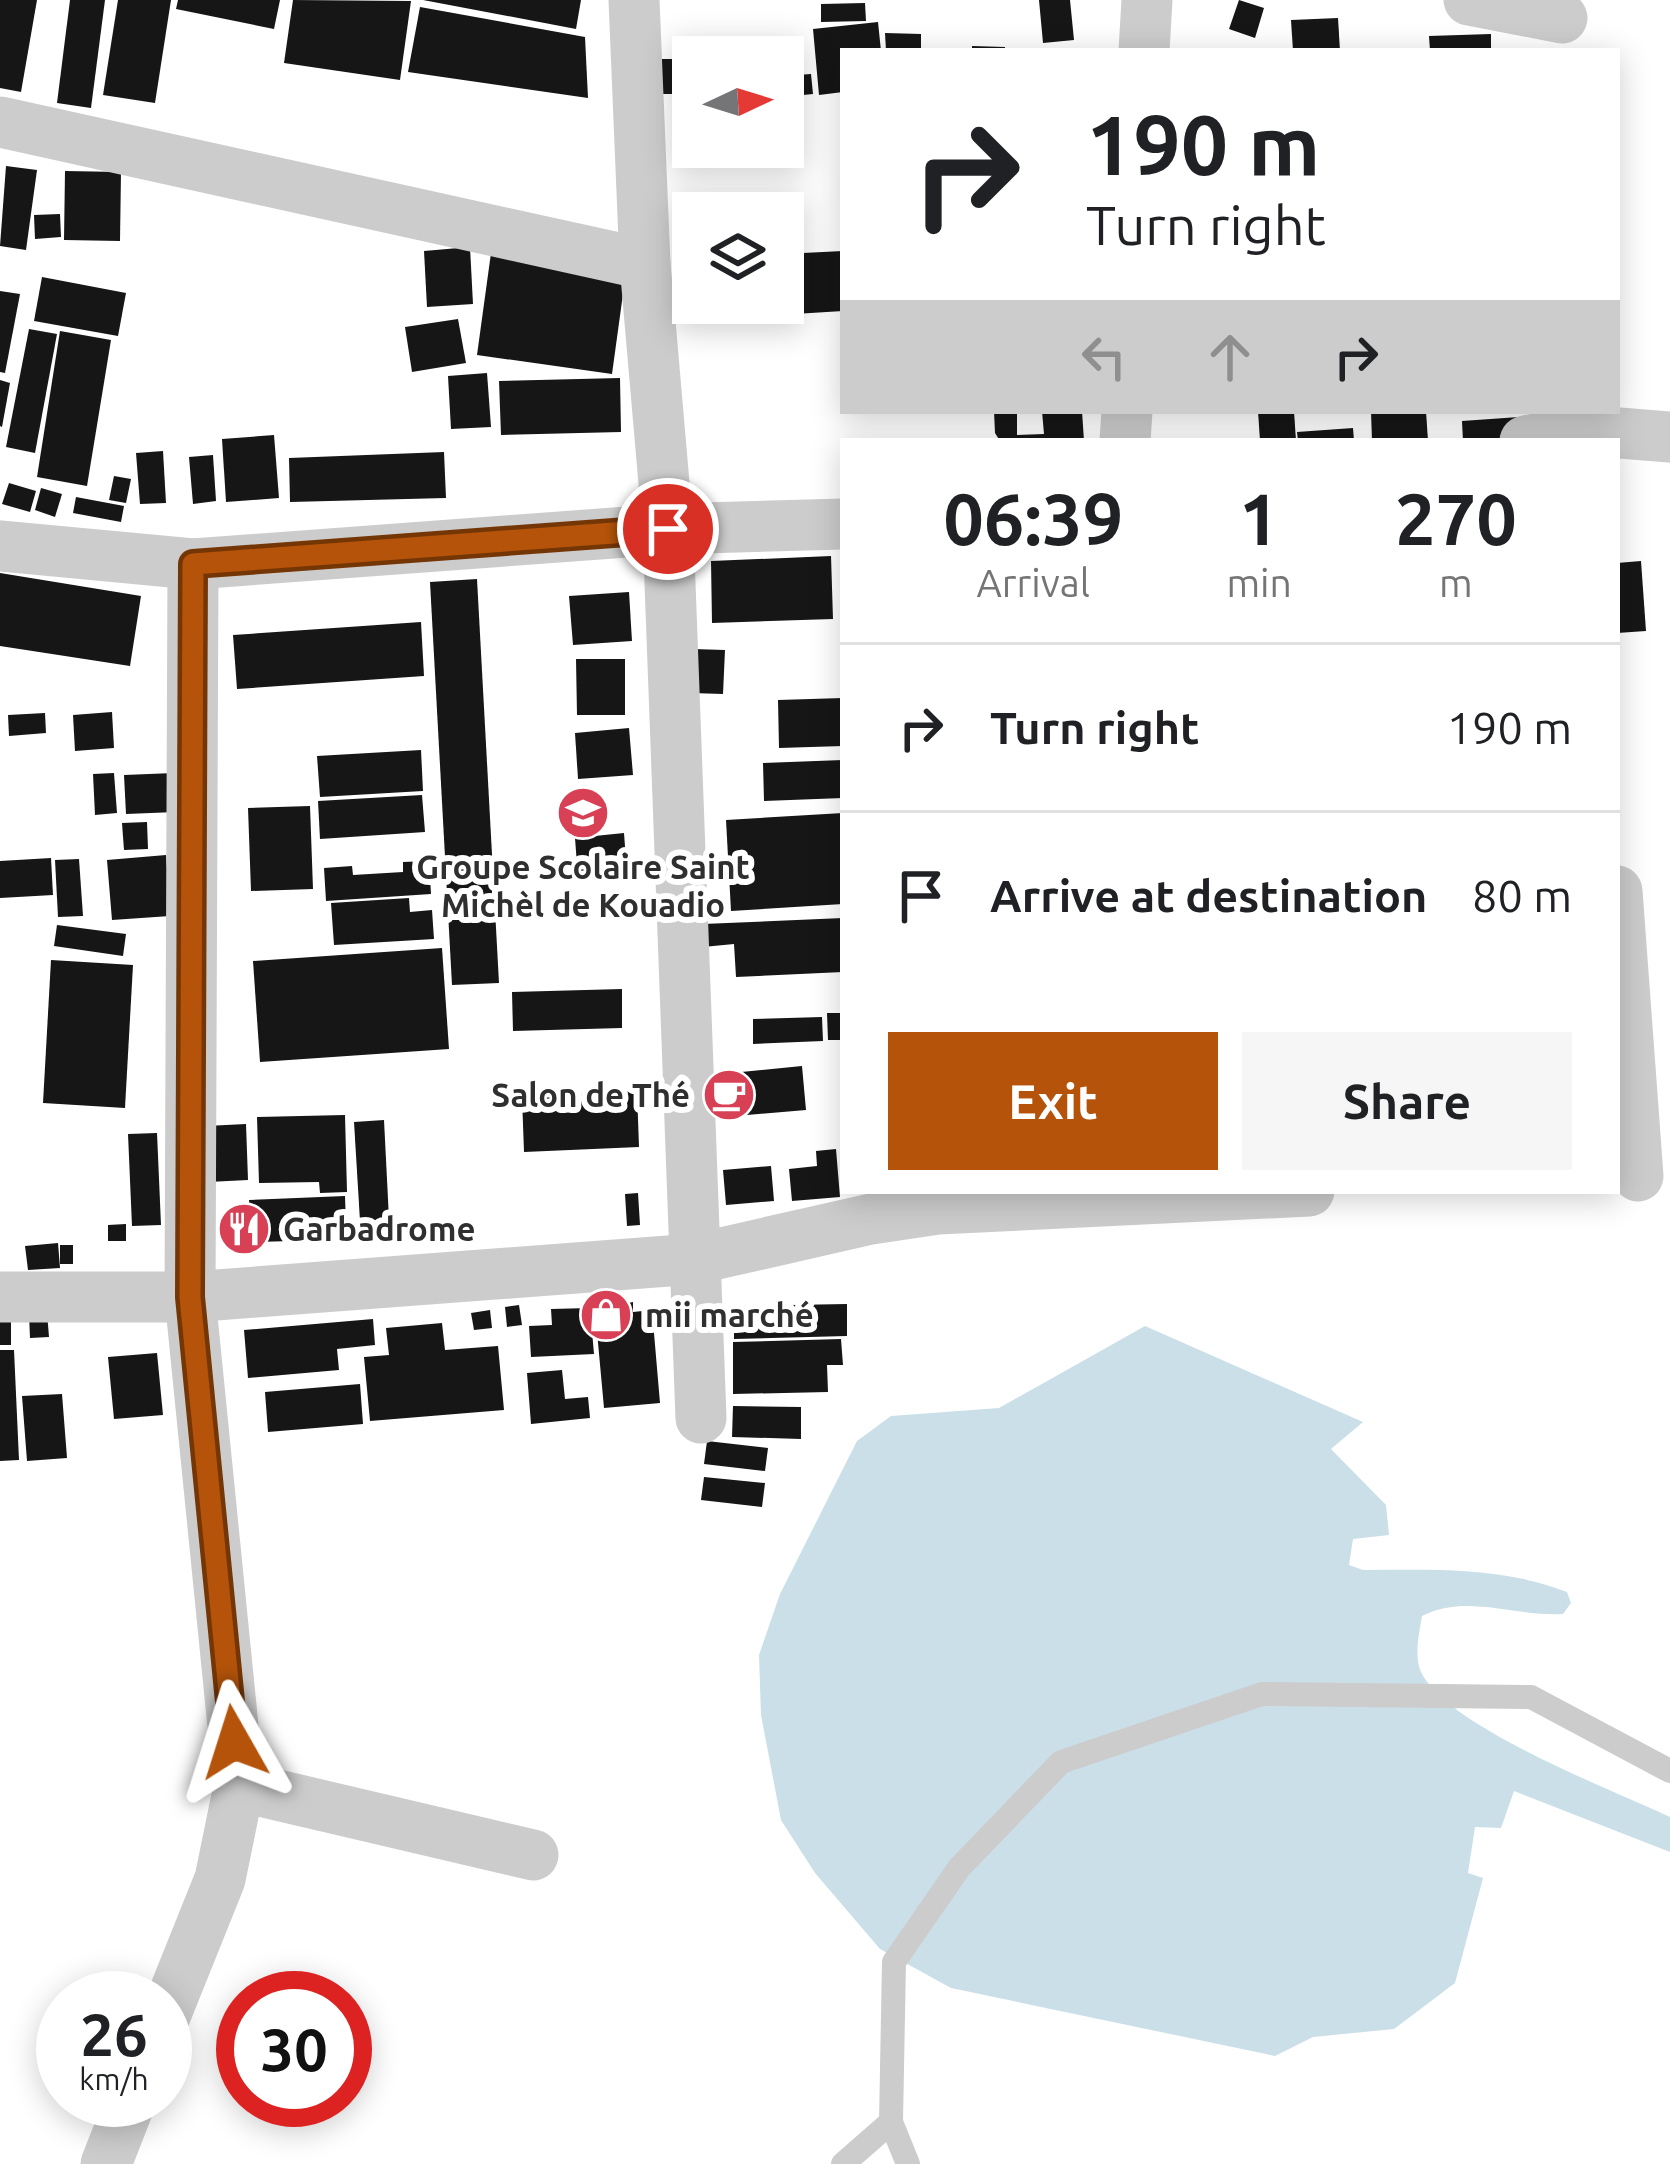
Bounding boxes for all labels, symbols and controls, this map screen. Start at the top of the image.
north arrow [672,36,804,168]
map controls [672,36,804,324]
icon: right [888,96,1044,252]
text: 190 m [1086,97,1320,191]
button: layers [672,192,804,324]
text: Turn right [1086,195,1326,255]
icon: left [1071,324,1137,390]
icon: ahead [1197,324,1263,390]
icon: right [1323,324,1389,390]
pin [617,478,719,580]
text: 06:39 [943,478,1123,559]
text: 1 [1239,478,1279,559]
text: 270 [1395,478,1517,559]
icon: arrive [635,496,701,562]
text: Arrival [976,561,1090,604]
text: min [1226,561,1292,604]
text: m [1439,561,1473,604]
icon: right [888,695,954,761]
text: Turn right [990,702,1199,753]
text: 190 m [1447,702,1572,753]
school or university icon: Groupe Scolaire Saint Michèl de Kouadio [555,785,611,841]
place label: Groupe Scolaire Saint Michèl de Kouadio [416,848,750,923]
icon: arrive [888,863,954,929]
text: Arrive at destination [990,870,1427,921]
text: 80 m [1472,870,1572,921]
button: Exit [888,1032,1218,1170]
button: Share [1242,1032,1572,1170]
cafe icon: Salon de Thé [701,1067,757,1123]
place label: Salon de Thé [491,1076,690,1113]
restaurant icon: Garbadrome [216,1201,272,1257]
place label: Garbadrome [283,1210,475,1247]
shop icon: mii marché [578,1287,634,1343]
place label: mii marché [645,1296,814,1333]
position arrow [171,1679,297,1805]
speed limit sign: 30 [216,1971,372,2127]
text: 26 [80,2000,148,2067]
text: km/h [79,2062,149,2096]

